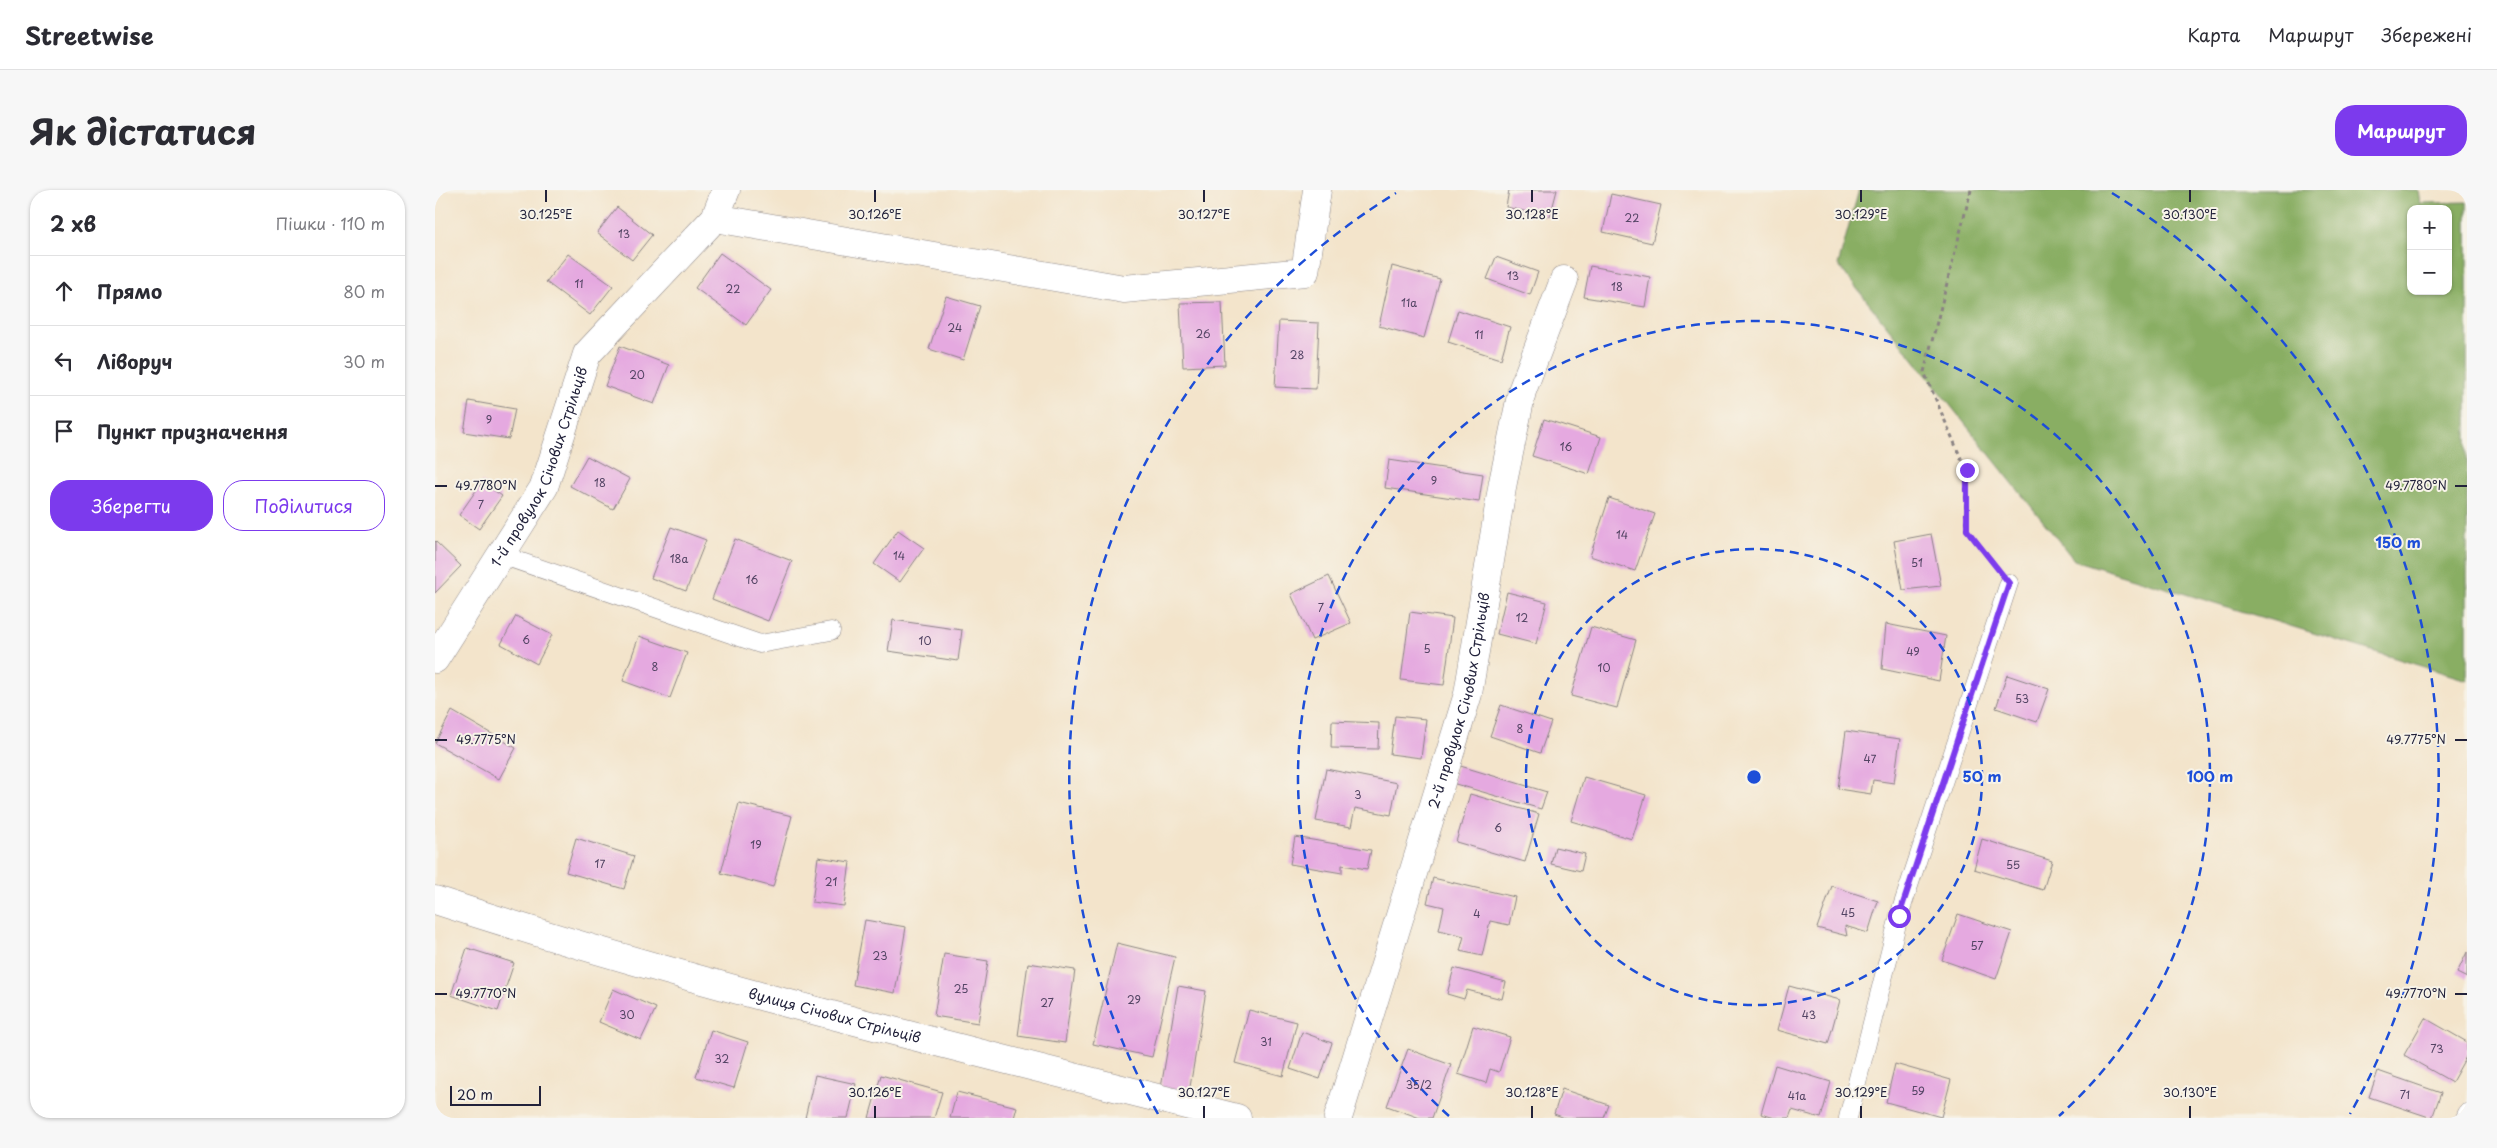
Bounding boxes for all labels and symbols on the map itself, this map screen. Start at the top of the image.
text: 30.125°E [519,205,573,223]
text: 30.126°E [848,205,902,223]
text: 30.127°E [1178,205,1230,223]
text: 30.128°E [1505,205,1559,223]
text: 30.129°E [1834,205,1888,223]
text: 30.130°E [2163,205,2217,223]
house number: 22 [1625,209,1639,226]
house number: 13 [618,225,630,242]
house number: 13 [1507,267,1519,284]
house number: 11 [574,275,584,292]
house number: 18 [1611,278,1623,295]
house number: 22 [726,280,740,297]
house number: 11а [1401,294,1417,311]
house number: 24 [948,319,962,336]
house number: 26 [1195,325,1211,342]
house number: 11 [1474,326,1484,343]
house number: 28 [1290,346,1304,363]
street label: 1-й провулок Січових Стрільців [485,364,592,571]
house number: 20 [629,366,645,383]
house number: 9 [486,411,492,428]
house number: 16 [1560,438,1573,455]
route end [1956,459,1979,482]
house number: 9 [1431,472,1437,489]
house number: 18 [594,474,606,491]
text: 49.7780°N [455,476,517,494]
text: 49.7780°N [2385,476,2447,494]
house number: 7 [478,496,484,513]
house number: 14 [1616,526,1628,543]
text: 150 m [2375,530,2421,553]
house number: 14 [893,547,905,564]
house number: 18а [670,550,688,567]
house number: 51 [1911,554,1923,571]
house number: 16 [746,571,759,588]
street label: 2-й провулок Січових Стрільців [1422,591,1495,811]
house number: 7 [1318,599,1324,616]
house number: 12 [1516,609,1529,626]
house number: 6 [522,631,530,648]
house number: 10 [919,632,931,649]
house number: 5 [1423,640,1431,657]
house number: 49 [1906,643,1920,660]
house number: 8 [652,658,659,675]
house number: 10 [1598,659,1610,676]
house number: 53 [2015,690,2029,707]
house number: 8 [1517,720,1524,737]
text: 49.7775°N [456,730,516,748]
text: 49.7775°N [2386,730,2446,748]
house number: 47 [1864,750,1877,767]
text: 50 m [1963,764,2001,787]
text: 100 m [2187,764,2233,787]
centre of rings [1745,768,1763,786]
house number: 3 [1354,786,1362,803]
house number: 6 [1494,819,1502,836]
house number: 19 [750,836,762,853]
house number: 17 [595,855,606,872]
house number: 55 [2006,856,2020,873]
house number: 21 [825,873,837,890]
house number: 45 [1841,904,1855,921]
house number: 4 [1473,905,1481,922]
route start [1888,905,1911,928]
house number: 57 [1970,937,1984,954]
house number: 23 [873,947,887,964]
house number: 25 [954,980,968,997]
street label: вулиця Січових Стрільців [746,982,923,1048]
text: 49.7770°N [456,984,516,1002]
text: 49.7770°N [2386,984,2446,1002]
house number: 29 [1127,991,1141,1008]
house number: 27 [1040,994,1054,1011]
house number: 30 [619,1006,635,1023]
house number: 43 [1802,1006,1816,1023]
house number: 31 [1260,1033,1272,1050]
house number: 73 [2430,1040,2444,1057]
house number: 32 [715,1050,730,1067]
house number: 35/2 [1406,1076,1432,1093]
house number: 59 [1911,1082,1925,1099]
scale bar [450,1083,541,1106]
text: 30.126°E [848,1083,902,1101]
text: 30.127°E [1178,1083,1230,1101]
text: 30.128°E [1505,1083,1559,1101]
text: 30.129°E [1834,1083,1888,1101]
text: 30.130°E [2163,1083,2217,1101]
house number: 71 [2400,1086,2410,1103]
house number: 41а [1788,1087,1806,1104]

